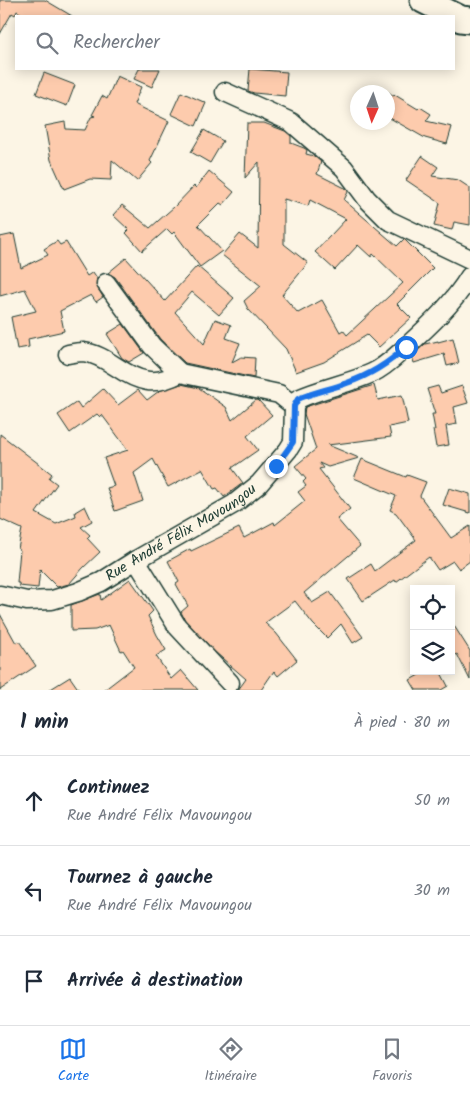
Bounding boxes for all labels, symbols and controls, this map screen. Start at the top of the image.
search box [15,15,455,70]
text: Rechercher [73,28,160,58]
icon: search [33,29,61,57]
north arrow [350,85,395,130]
route start [395,336,418,359]
route end [265,455,288,478]
street label: Rue André Félix Mavoungou [101,478,262,588]
map controls [410,585,455,675]
button: locate [410,585,455,630]
button: layers [410,630,455,675]
text: 1 min [20,706,69,739]
text: À pied · 80 m [354,710,450,735]
text: Continuez [67,773,150,803]
icon: ahead [20,787,48,815]
text: 50 m [414,788,450,813]
text: Rue André Félix Mavoungou [67,803,252,828]
text: Tournez à gauche [67,863,213,893]
icon: left [20,877,48,905]
text: 30 m [414,878,450,903]
text: Rue André Félix Mavoungou [67,893,252,918]
text: Arrivée à destination [67,966,243,996]
icon: arrive [20,967,48,995]
tab: Carte [58,1035,89,1087]
tab: Itinéraire [205,1035,257,1087]
tab: Favoris [372,1035,412,1087]

